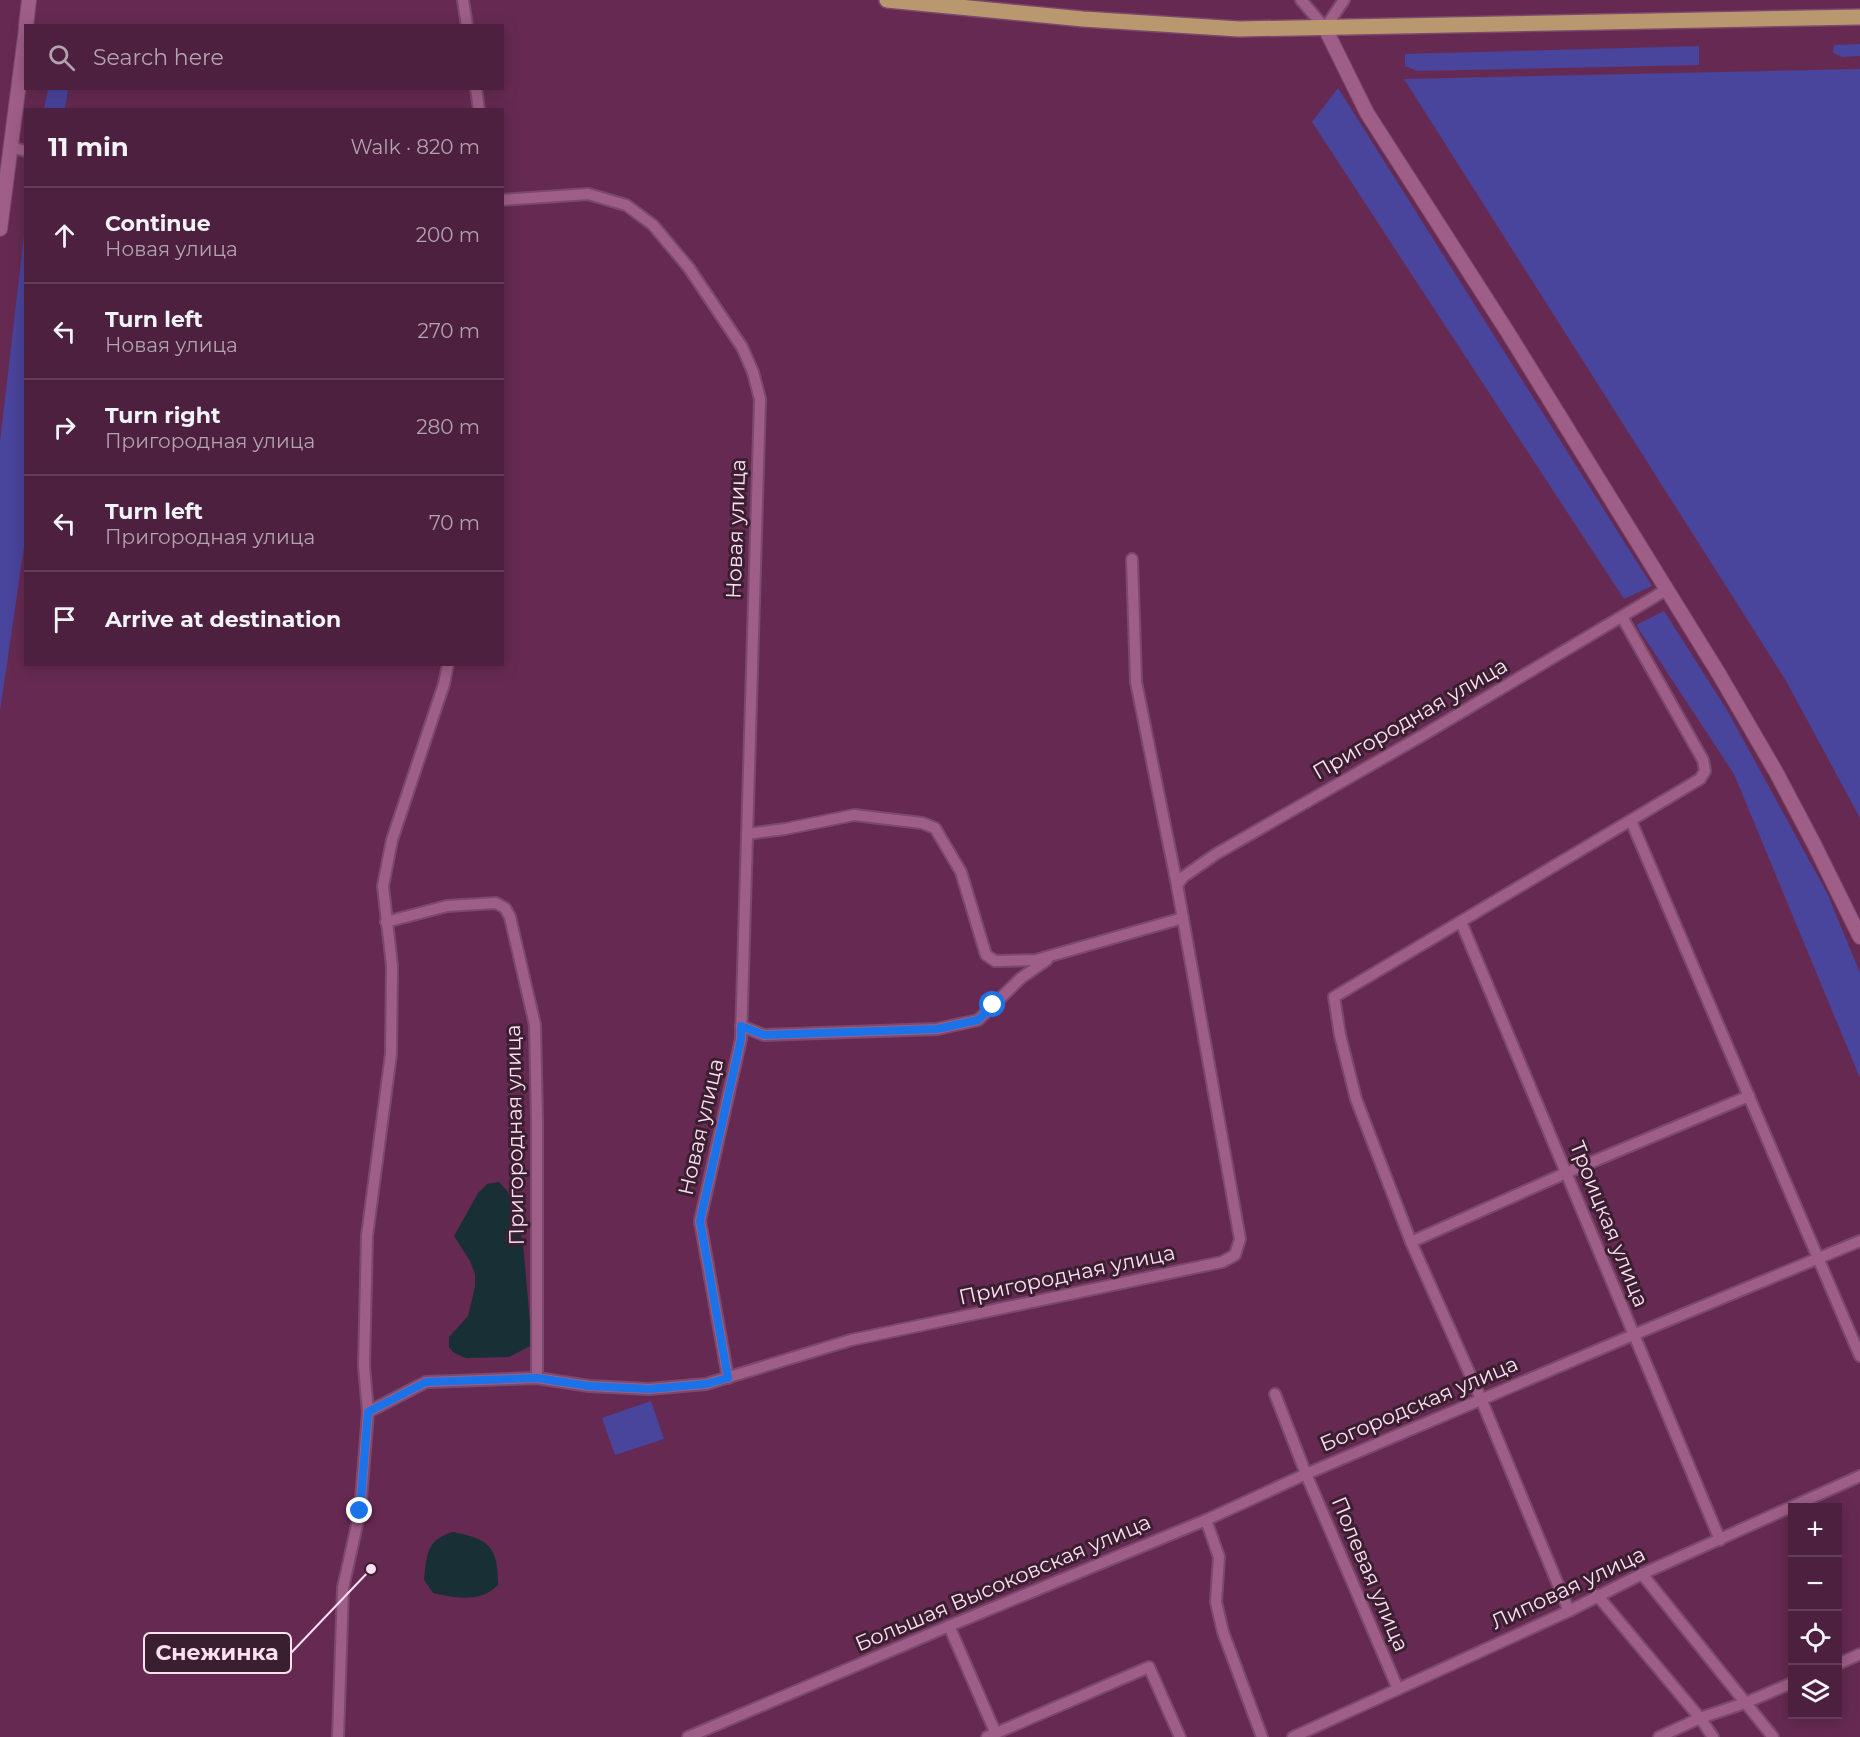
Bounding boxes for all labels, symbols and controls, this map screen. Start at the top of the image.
search box [24,24,504,90]
icon: search [45,41,78,74]
text: Search here [93,44,224,71]
text: 11 min [48,131,129,163]
text: Walk · 820 m [350,135,480,159]
text: Continue [105,210,211,237]
icon: ahead [48,219,81,252]
text: 200 m [416,223,480,247]
text: Новая улица [105,237,238,261]
text: Turn left [105,306,203,333]
icon: left [48,315,81,348]
text: 270 m [418,319,480,343]
text: Новая улица [105,333,238,357]
text: Turn right [105,402,220,429]
icon: right [48,411,81,444]
text: 280 m [416,415,480,439]
text: Пригородная улица [105,429,315,453]
street label: Новая улица [721,459,750,599]
text: Turn left [105,498,203,525]
icon: left [48,507,81,540]
text: 70 m [429,511,480,535]
text: Пригородная улица [105,525,315,549]
icon: arrive [48,603,81,636]
text: Arrive at destination [105,606,341,633]
street label: Пригородная улица [1308,653,1512,785]
route start [979,991,1005,1017]
street label: Пригородная улица [500,1025,529,1246]
street label: Новая улица [673,1056,728,1198]
street label: Троицкая улица [1565,1137,1654,1310]
street label: Пригородная улица [956,1239,1177,1310]
street label: Богородская улица [1316,1350,1522,1457]
street label: Полевая улица [1327,1493,1414,1655]
route end [346,1497,372,1523]
map controls [1788,1503,1842,1719]
button: + [1788,1503,1842,1557]
street label: Большая Высоковская улица [851,1509,1154,1656]
street label: Липовая улица [1487,1541,1649,1634]
button: − [1788,1557,1842,1611]
button: locate [1788,1611,1842,1665]
callout: Снежинка [144,1633,291,1673]
text: Снежинка [155,1639,279,1666]
button: layers [1788,1665,1842,1719]

